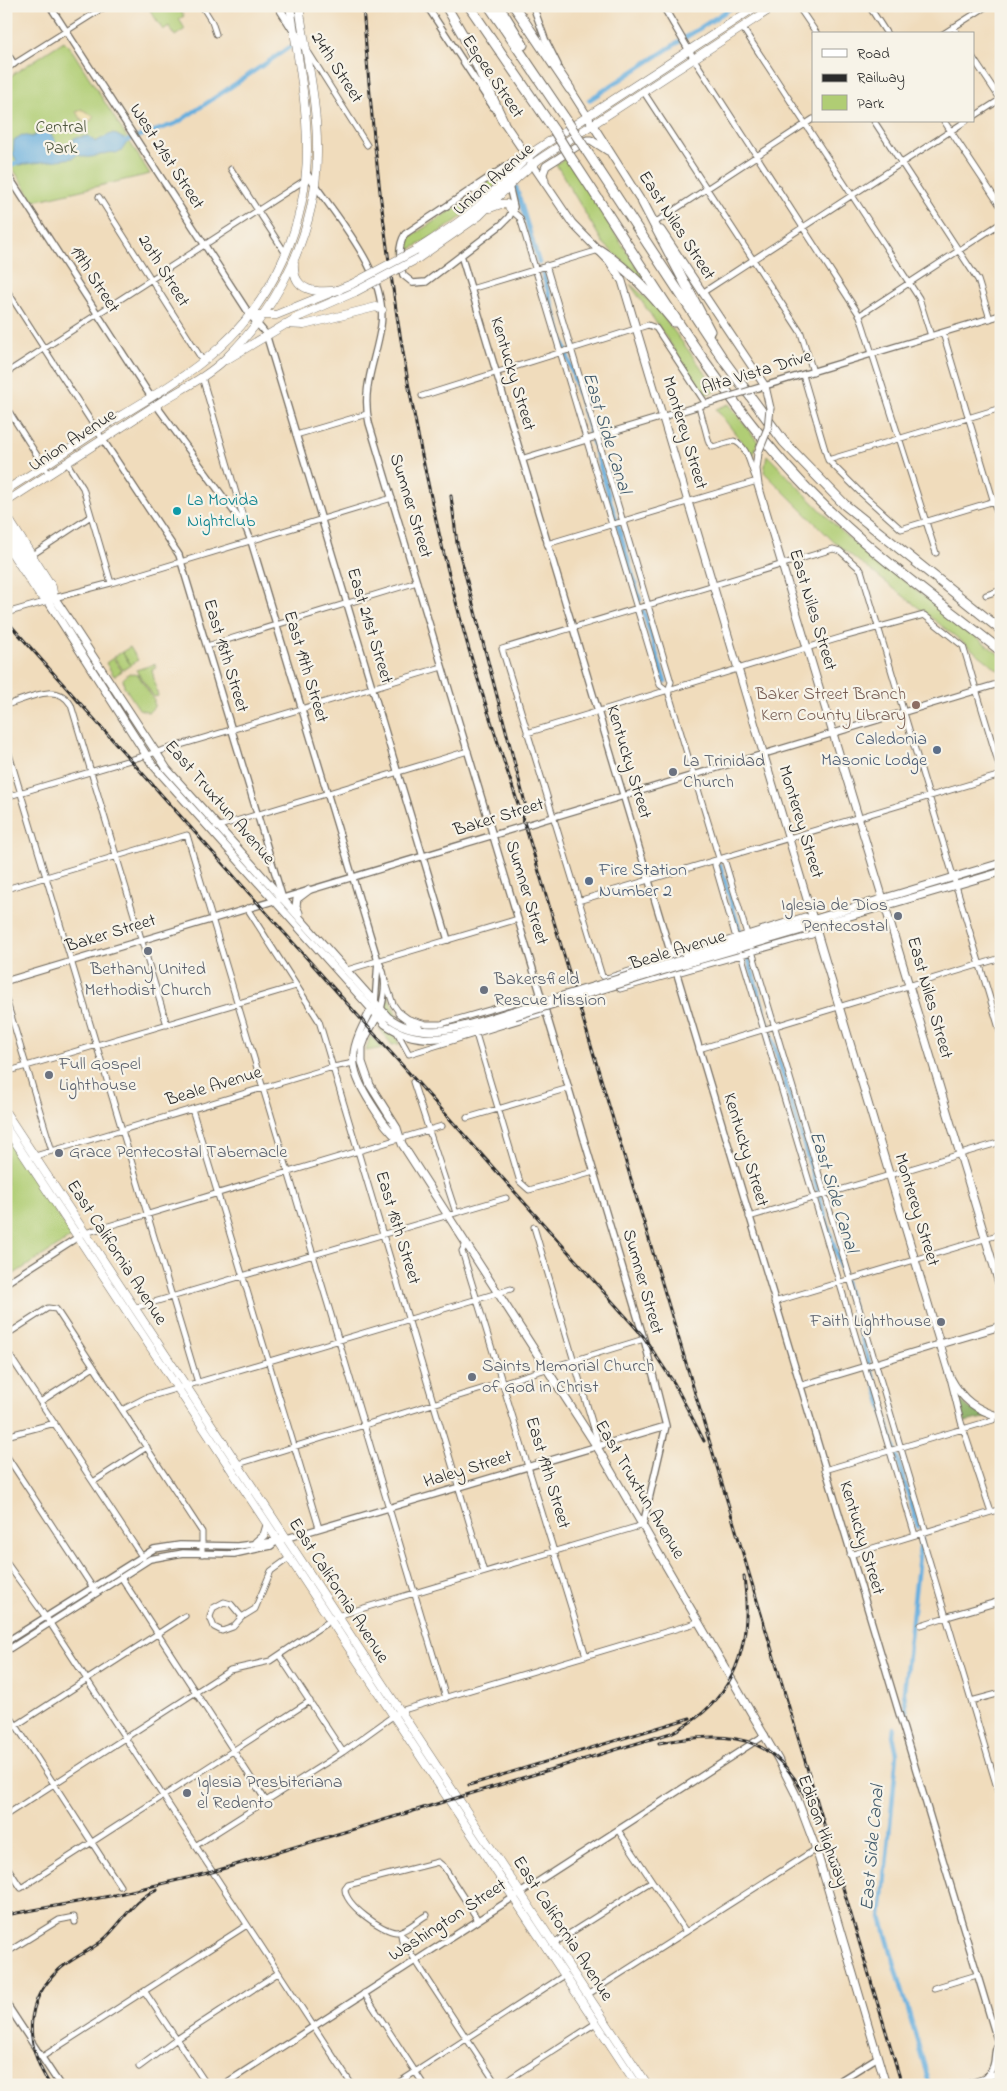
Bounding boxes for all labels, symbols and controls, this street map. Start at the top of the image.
street label: 24th Street [303,27,369,109]
street label: Espee Street [454,30,530,124]
legend [812,32,974,122]
text: Road [857,43,890,65]
text: Railway [857,67,905,90]
text: Park [857,93,885,115]
street label: West 21st Street [122,99,210,215]
park label: Central Park [35,115,87,162]
street label: Union Avenue [448,137,541,223]
street label: East Niles Street [631,166,721,286]
street label: 20th Street [130,230,196,312]
street label: 19th Street [63,241,125,319]
street label: Kentucky Street [482,314,542,434]
street label: Alta Vista Drive [699,344,816,402]
water label: East Side Canal [575,369,638,500]
street label: Monterey Street [654,373,714,493]
street label: Union Avenue [24,402,123,479]
street label: Sumner Street [382,450,438,562]
place label: La Movida Nightclub [187,488,258,536]
marker: La Movida Nightclub [171,505,183,517]
street label: East Niles Street [781,546,843,674]
street label: East 21st Street [339,565,399,687]
street label: East 18th Street [195,596,255,716]
street label: East 19th Street [276,608,334,726]
place label: Baker Street Branch Kern County Library [754,682,906,729]
marker: Baker Street Branch Kern County Library [910,699,922,711]
street label: Kentucky Street [598,702,658,822]
place label: Caledonia Masonic Lodge [821,727,928,775]
street label: East Truxtun Avenue [157,735,281,872]
marker: Caledonia Masonic Lodge [931,744,943,756]
place label: La Trinidad Church [683,749,765,796]
street label: Monterey Street [770,762,830,882]
marker: La Trinidad Church [667,766,679,778]
street label: Baker Street [450,792,547,844]
street label: Sumner Street [498,837,554,949]
place label: Fire Station Number 2 [598,858,687,905]
marker: Fire Station Number 2 [583,875,595,887]
place label: Iglesia de Dios Pentecostal [781,893,888,940]
street label: Baker Street [62,908,159,960]
marker: Iglesia de Dios Pentecostal [892,910,904,922]
street label: Beale Avenue [626,924,730,978]
street label: East Niles Street [899,934,959,1062]
marker: Bethany United Methodist Church [142,945,154,957]
place label: Bethany United Methodist Church [85,957,211,1004]
place label: Bakersfield Rescue Mission [493,967,606,1014]
marker: Bakersfield Rescue Mission [478,984,490,996]
place label: Full Gospel Lighthouse [58,1052,141,1100]
street label: Beale Avenue [162,1060,266,1114]
marker: Full Gospel Lighthouse [43,1069,55,1081]
street label: Kentucky Street [715,1090,775,1210]
water label: East Side Canal [802,1128,865,1259]
place label: Grace Pentecostal Tabernacle [69,1140,288,1166]
marker: Grace Pentecostal Tabernacle [53,1147,65,1159]
street label: Monterey Street [886,1150,946,1270]
street label: East 18th Street [367,1168,427,1288]
street label: East California Avenue [59,1175,173,1332]
street label: Sumner Street [615,1226,669,1338]
place label: Faith Lighthouse [809,1309,932,1336]
marker: Faith Lighthouse [935,1316,947,1328]
place label: Saints Memorial Church of God in Christ [482,1354,654,1401]
marker: Saints Memorial Church of God in Christ [466,1371,478,1383]
street label: East 19th Street [518,1414,576,1532]
street label: East Truxtun Avenue [587,1416,691,1565]
street label: Haley Street [421,1444,515,1496]
street label: Kentucky Street [831,1478,891,1598]
street label: East California Avenue [281,1513,395,1670]
place label: Iglesia Presbiteriana el Redento [197,1770,342,1817]
street label: Edison Highway [789,1771,854,1891]
water label: East Side Canal [854,1781,892,1912]
marker: Iglesia Presbiteriana el Redento [181,1787,193,1799]
street label: East California Avenue [505,1851,619,2008]
street label: Washington Street [384,1873,513,1970]

